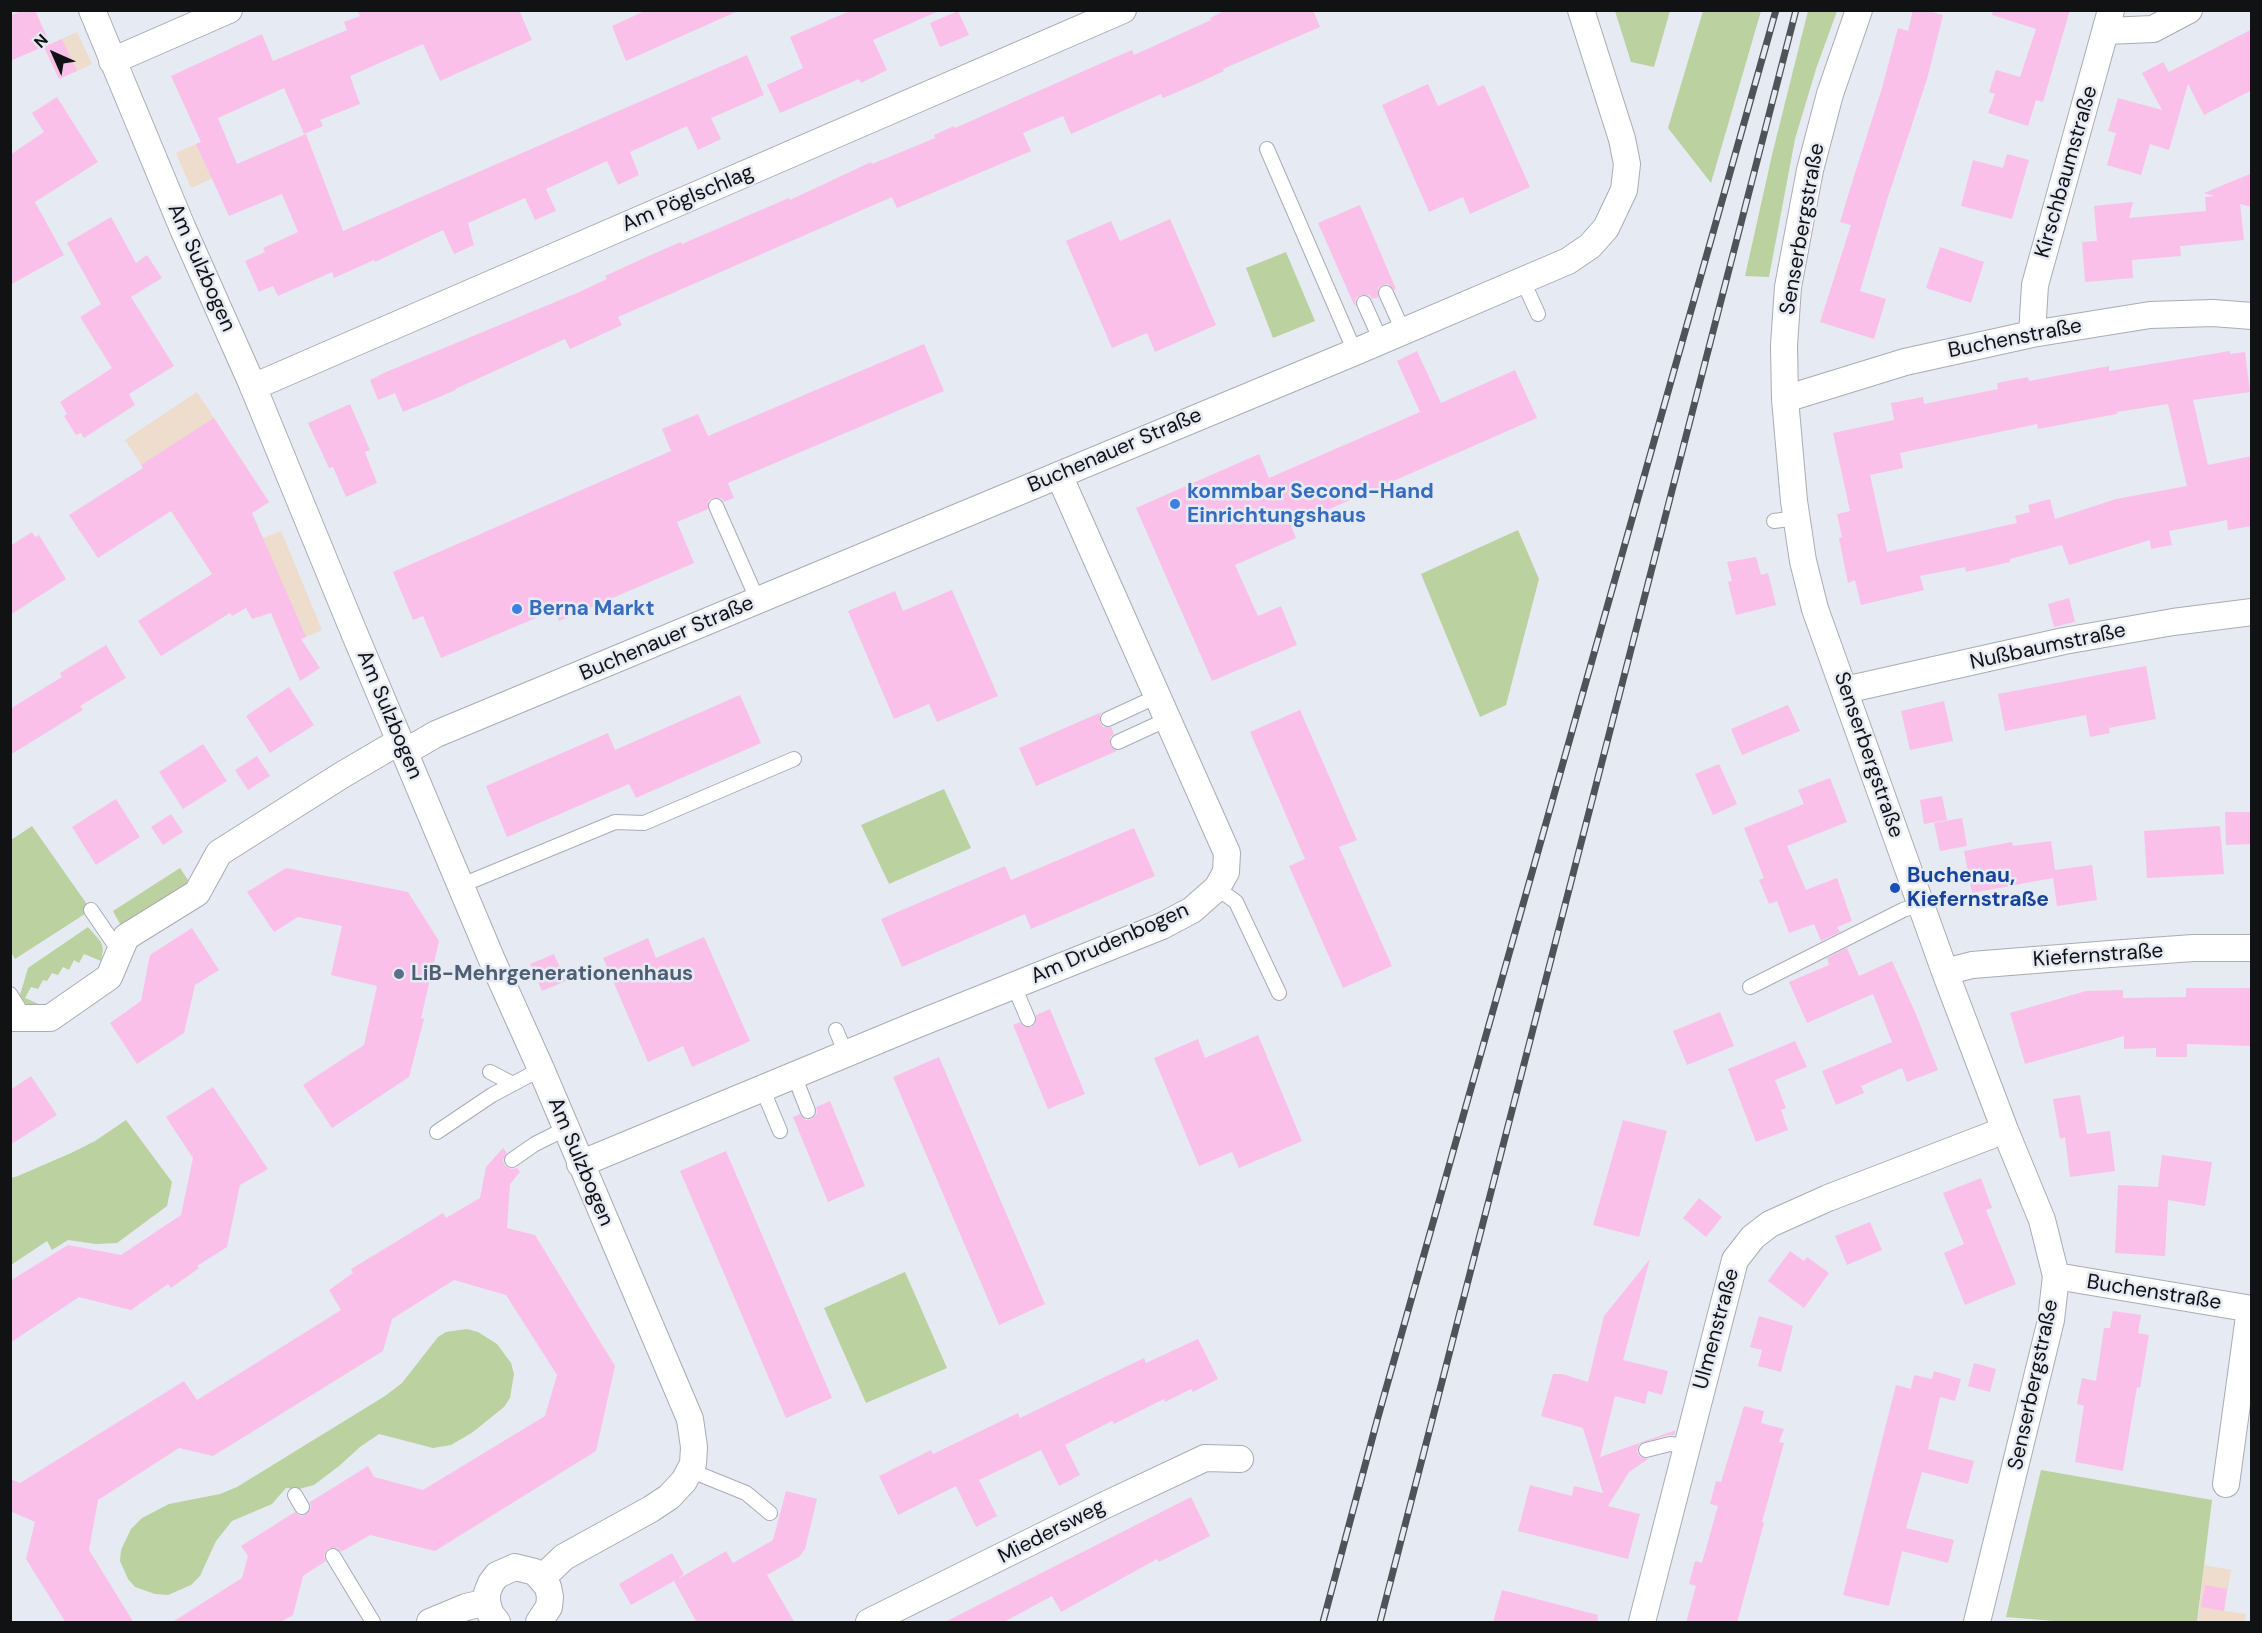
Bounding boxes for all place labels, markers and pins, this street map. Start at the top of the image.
place label: kommbar Second-Hand Einrichtungshaus [1187,479,1434,529]
marker: kommbar Second-Hand Einrichtungshaus [1168,497,1182,511]
place label: Berna Markt [529,596,655,622]
marker: Berna Markt [510,602,524,616]
place label: Buchenau, Kiefernstraße [1907,863,2049,913]
marker: Buchenau, Kiefernstraße [1888,881,1902,895]
place label: LiB-Mehrgenerationenhaus [411,961,693,987]
marker: LiB-Mehrgenerationenhaus [392,967,406,981]

